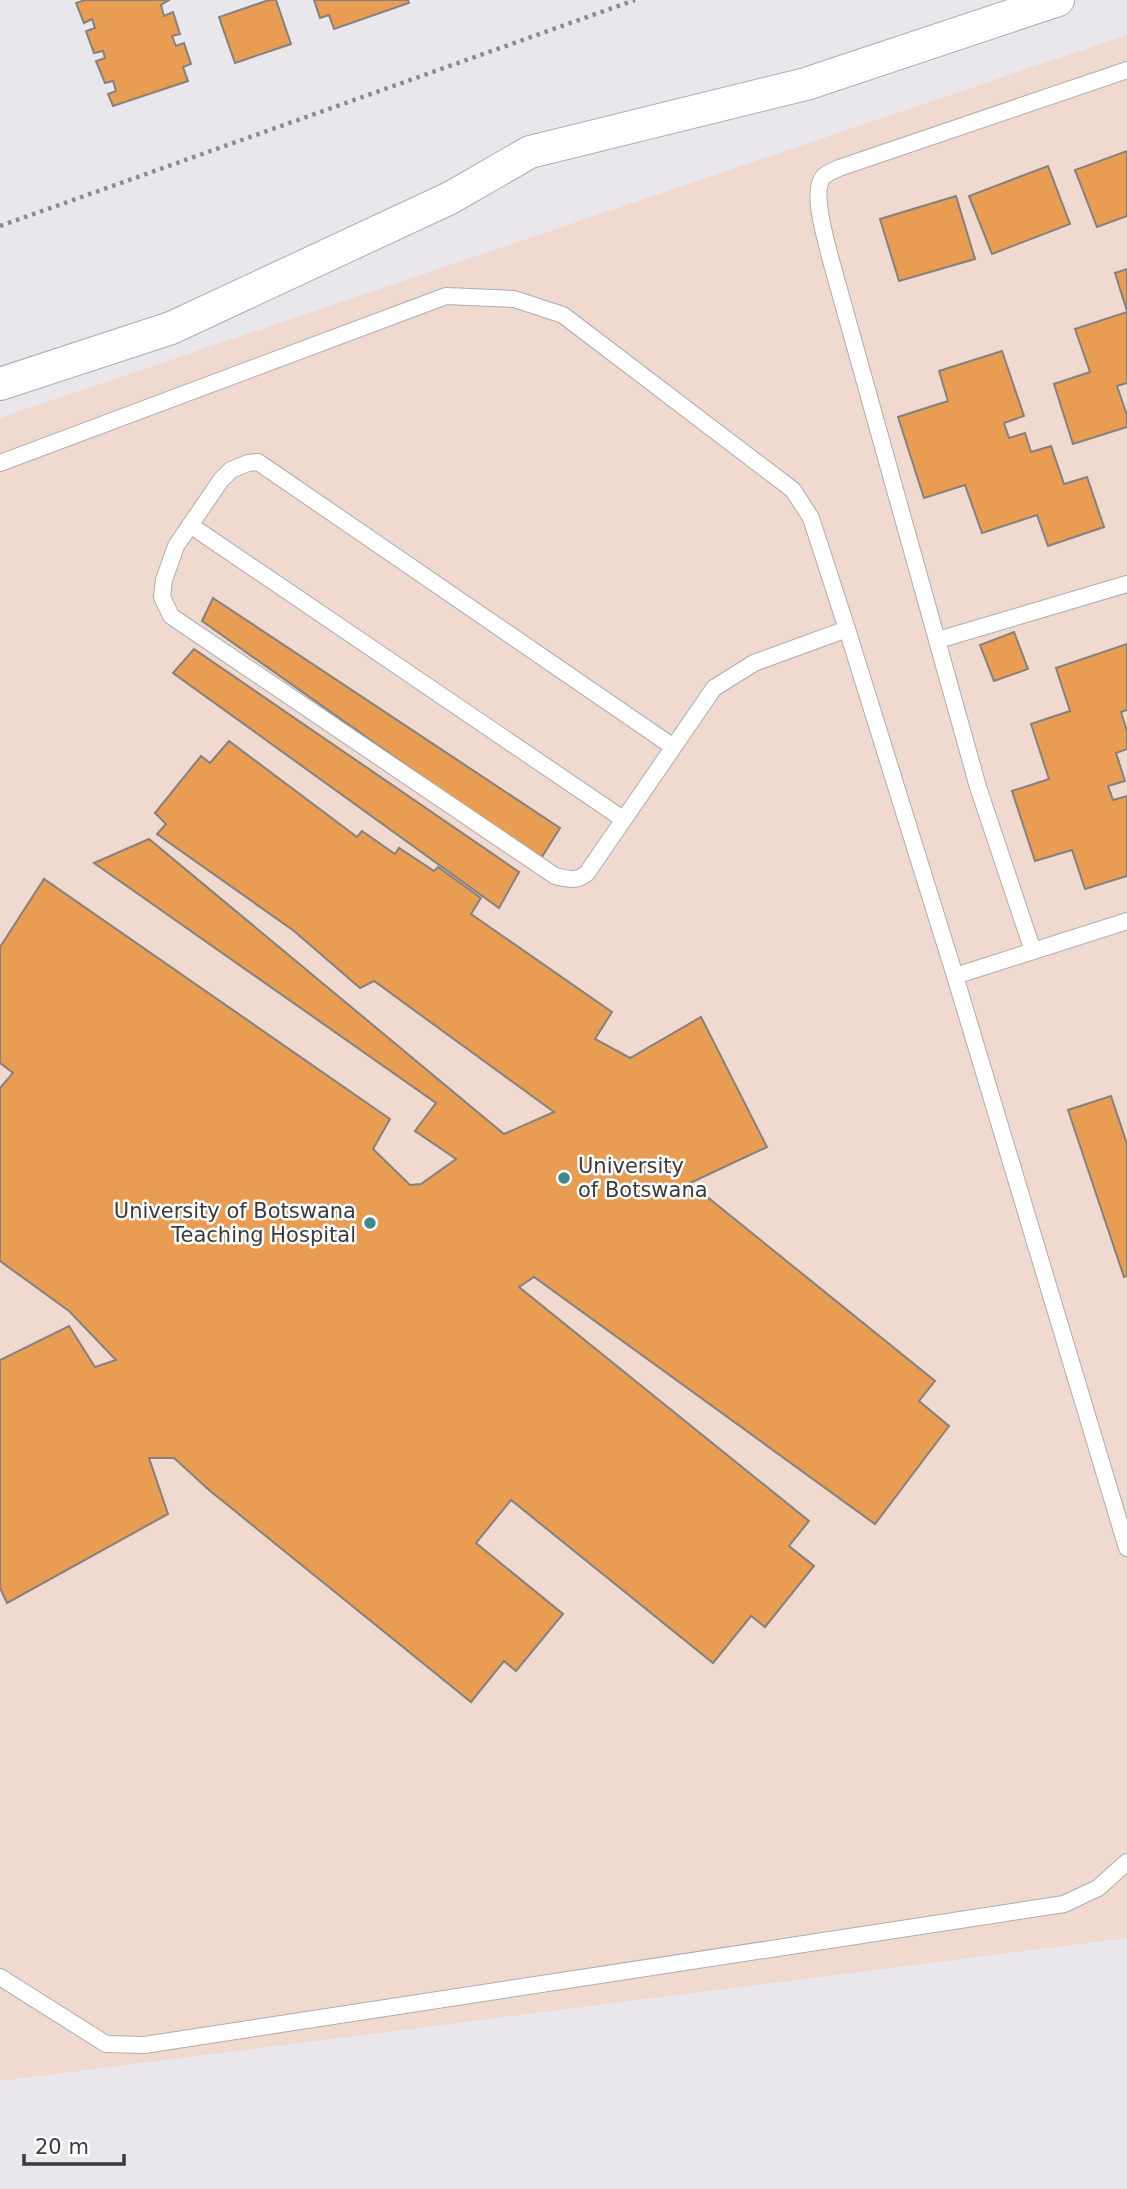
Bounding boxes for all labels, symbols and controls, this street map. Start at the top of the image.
place label: University of Botswana [578,1154,708,1202]
marker: University of Botswana [556,1170,572,1186]
place label: University of Botswana Teaching Hospital [114,1199,356,1247]
marker: University of Botswana Teaching Hospital [362,1215,378,1231]
scale bar [24,2122,124,2166]
text: 20 m [35,2135,89,2159]

